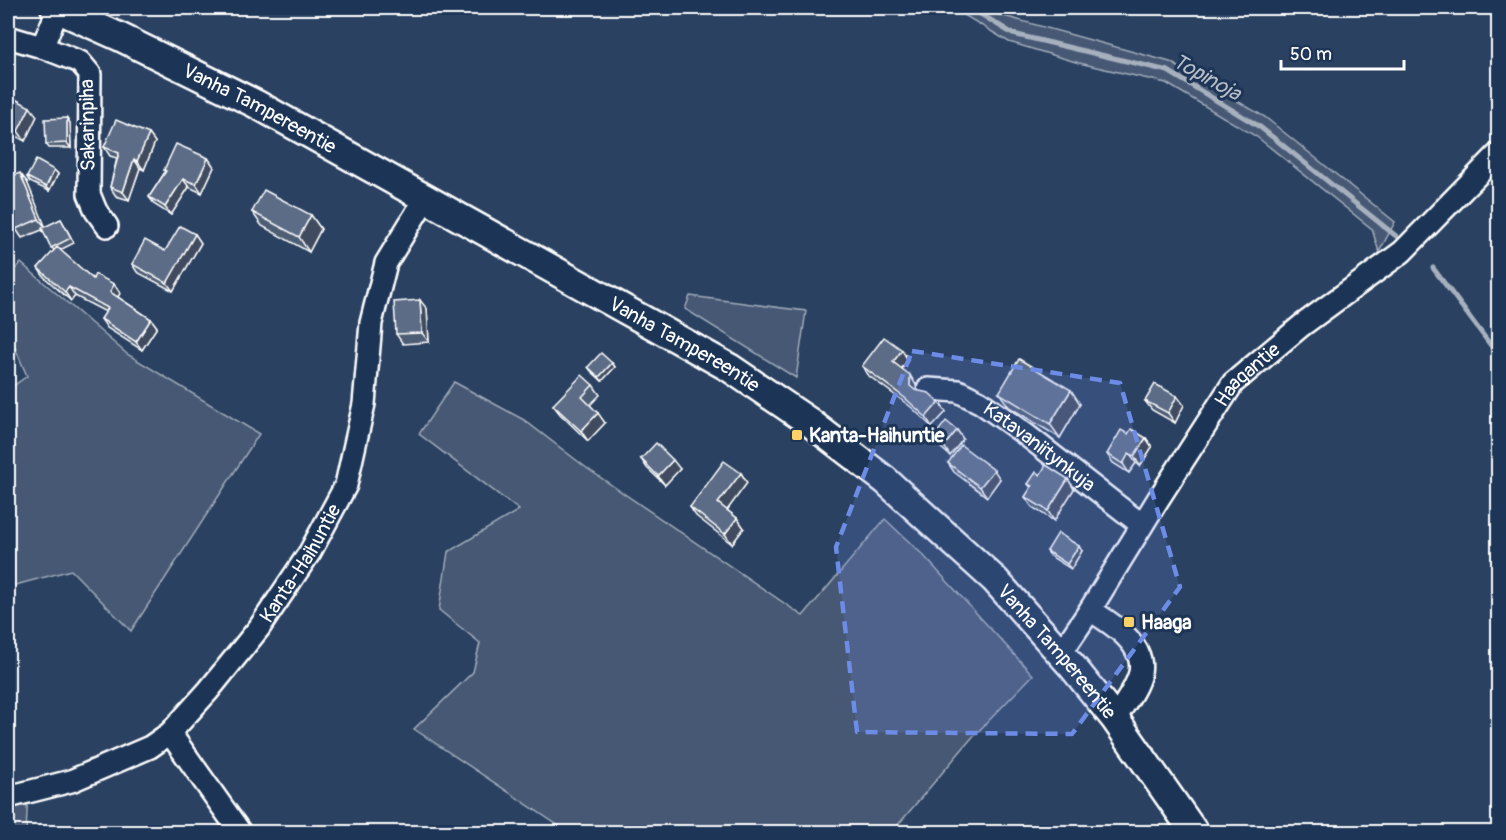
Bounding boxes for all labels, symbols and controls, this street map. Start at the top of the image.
scale bar [1281,33,1404,71]
text: 50 m [1290,43,1332,66]
water label: Topinoja [1168,48,1247,108]
street label: Vanha Tampereentie [179,58,341,159]
street label: Sakarinpiha [74,79,101,171]
street label: Vanha Tampereentie [605,291,765,398]
street label: Haagantie [1209,337,1285,411]
street label: Katavaniitynkuja [978,396,1101,497]
place label: Kanta-Haihuntie [809,423,945,448]
marker: Kanta-Haihuntie [790,428,804,442]
street label: Kanta-Haihuntie [254,499,347,628]
street label: Vanha Tampereentie [992,579,1122,724]
place label: Haaga [1141,610,1192,635]
marker: Haaga [1122,615,1136,629]

